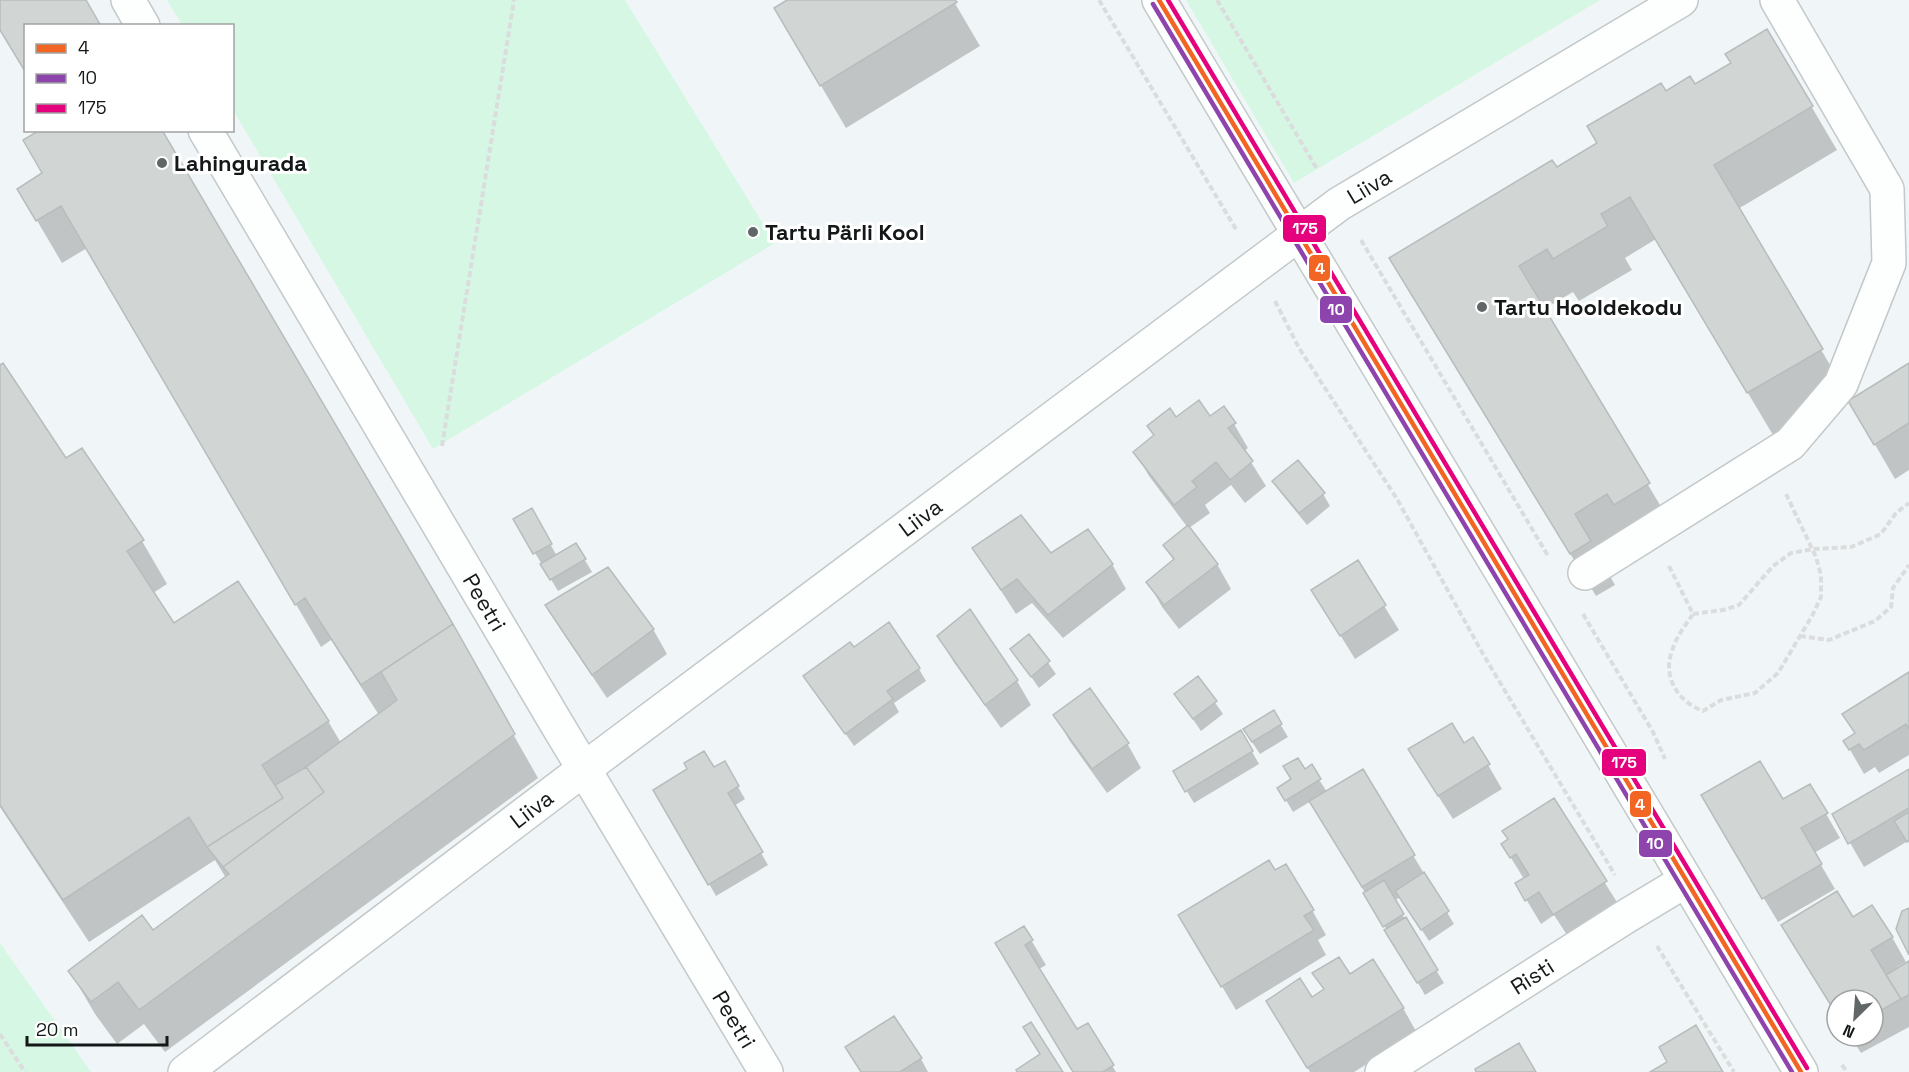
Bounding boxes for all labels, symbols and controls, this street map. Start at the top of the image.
legend [24,24,234,132]
text: 4 [78,36,89,59]
text: 10 [78,66,97,89]
text: 175 [78,96,106,119]
place label: Lahingurada [174,149,307,177]
marker: Lahingurada [155,156,169,170]
street label: Liiva [1342,162,1397,210]
line badge: 175 [1282,214,1327,243]
place label: Tartu Pärli Kool [765,218,925,246]
text: 175 [1292,218,1318,239]
marker: Tartu Pärli Kool [746,225,760,239]
line badge: 4 [1308,254,1331,282]
text: 4 [1315,258,1325,279]
place label: Tartu Hooldekodu [1494,293,1682,321]
line badge: 10 [1319,295,1353,324]
text: 10 [1327,299,1345,320]
marker: Tartu Hooldekodu [1475,300,1489,314]
street label: Liiva [893,492,948,543]
street label: Peetri [457,568,513,636]
line badge: 175 [1601,748,1647,777]
text: 175 [1611,752,1637,773]
street label: Liiva [504,783,559,834]
line badge: 4 [1629,790,1652,818]
text: 4 [1635,794,1645,815]
line badge: 10 [1638,829,1673,858]
text: 10 [1646,833,1664,854]
street label: Risti [1505,952,1559,1000]
street label: Peetri [706,985,762,1053]
north arrow [1825,988,1885,1048]
scale bar [27,1009,166,1047]
text: 20 m [36,1018,79,1041]
text: N [1840,1019,1858,1043]

